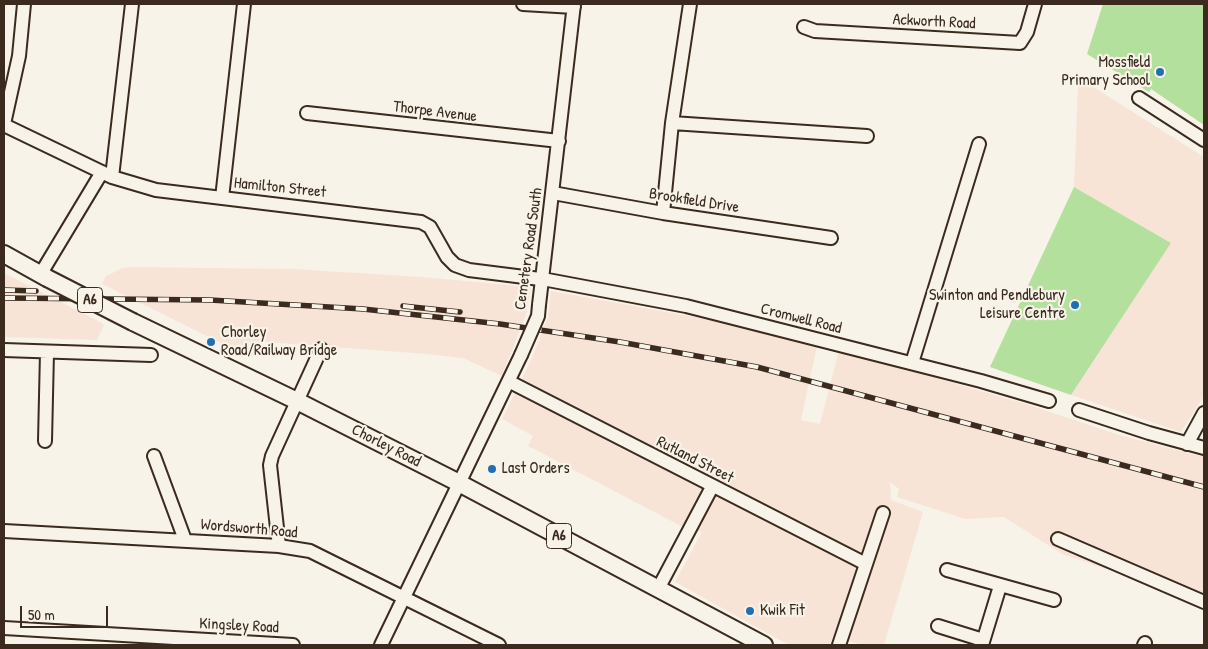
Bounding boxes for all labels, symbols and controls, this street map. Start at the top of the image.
street label: Ackworth Road [892,10,976,34]
place label: Mossfield Primary School [1061,53,1150,91]
marker: Mossfield Primary School [1154,66,1166,78]
street label: Thorpe Avenue [392,97,478,127]
street label: Hamilton Street [233,174,327,202]
street label: Brookfield Drive [648,184,740,218]
street label: Cemetery Road South [511,187,547,311]
place label: Swinton and Pendlebury Leisure Centre [929,286,1065,324]
road number: A6 [78,288,102,312]
marker: Swinton and Pendlebury Leisure Centre [1069,299,1081,311]
street label: Cromwell Road [758,300,844,338]
place label: Chorley Road/Railway Bridge [221,323,337,361]
marker: Chorley Road/Railway Bridge [205,336,217,348]
street label: Chorley Road [348,420,424,472]
street label: Rutland Street [653,432,737,488]
place label: Last Orders [502,459,570,479]
marker: Last Orders [486,463,498,475]
street label: Wordsworth Road [200,515,298,543]
road number: A6 [546,524,572,548]
scale bar [22,596,110,628]
place label: Kwik Fit [760,601,805,621]
text: 50 m [28,604,55,625]
marker: Kwik Fit [744,605,756,617]
street label: Kingsley Road [199,614,279,638]

